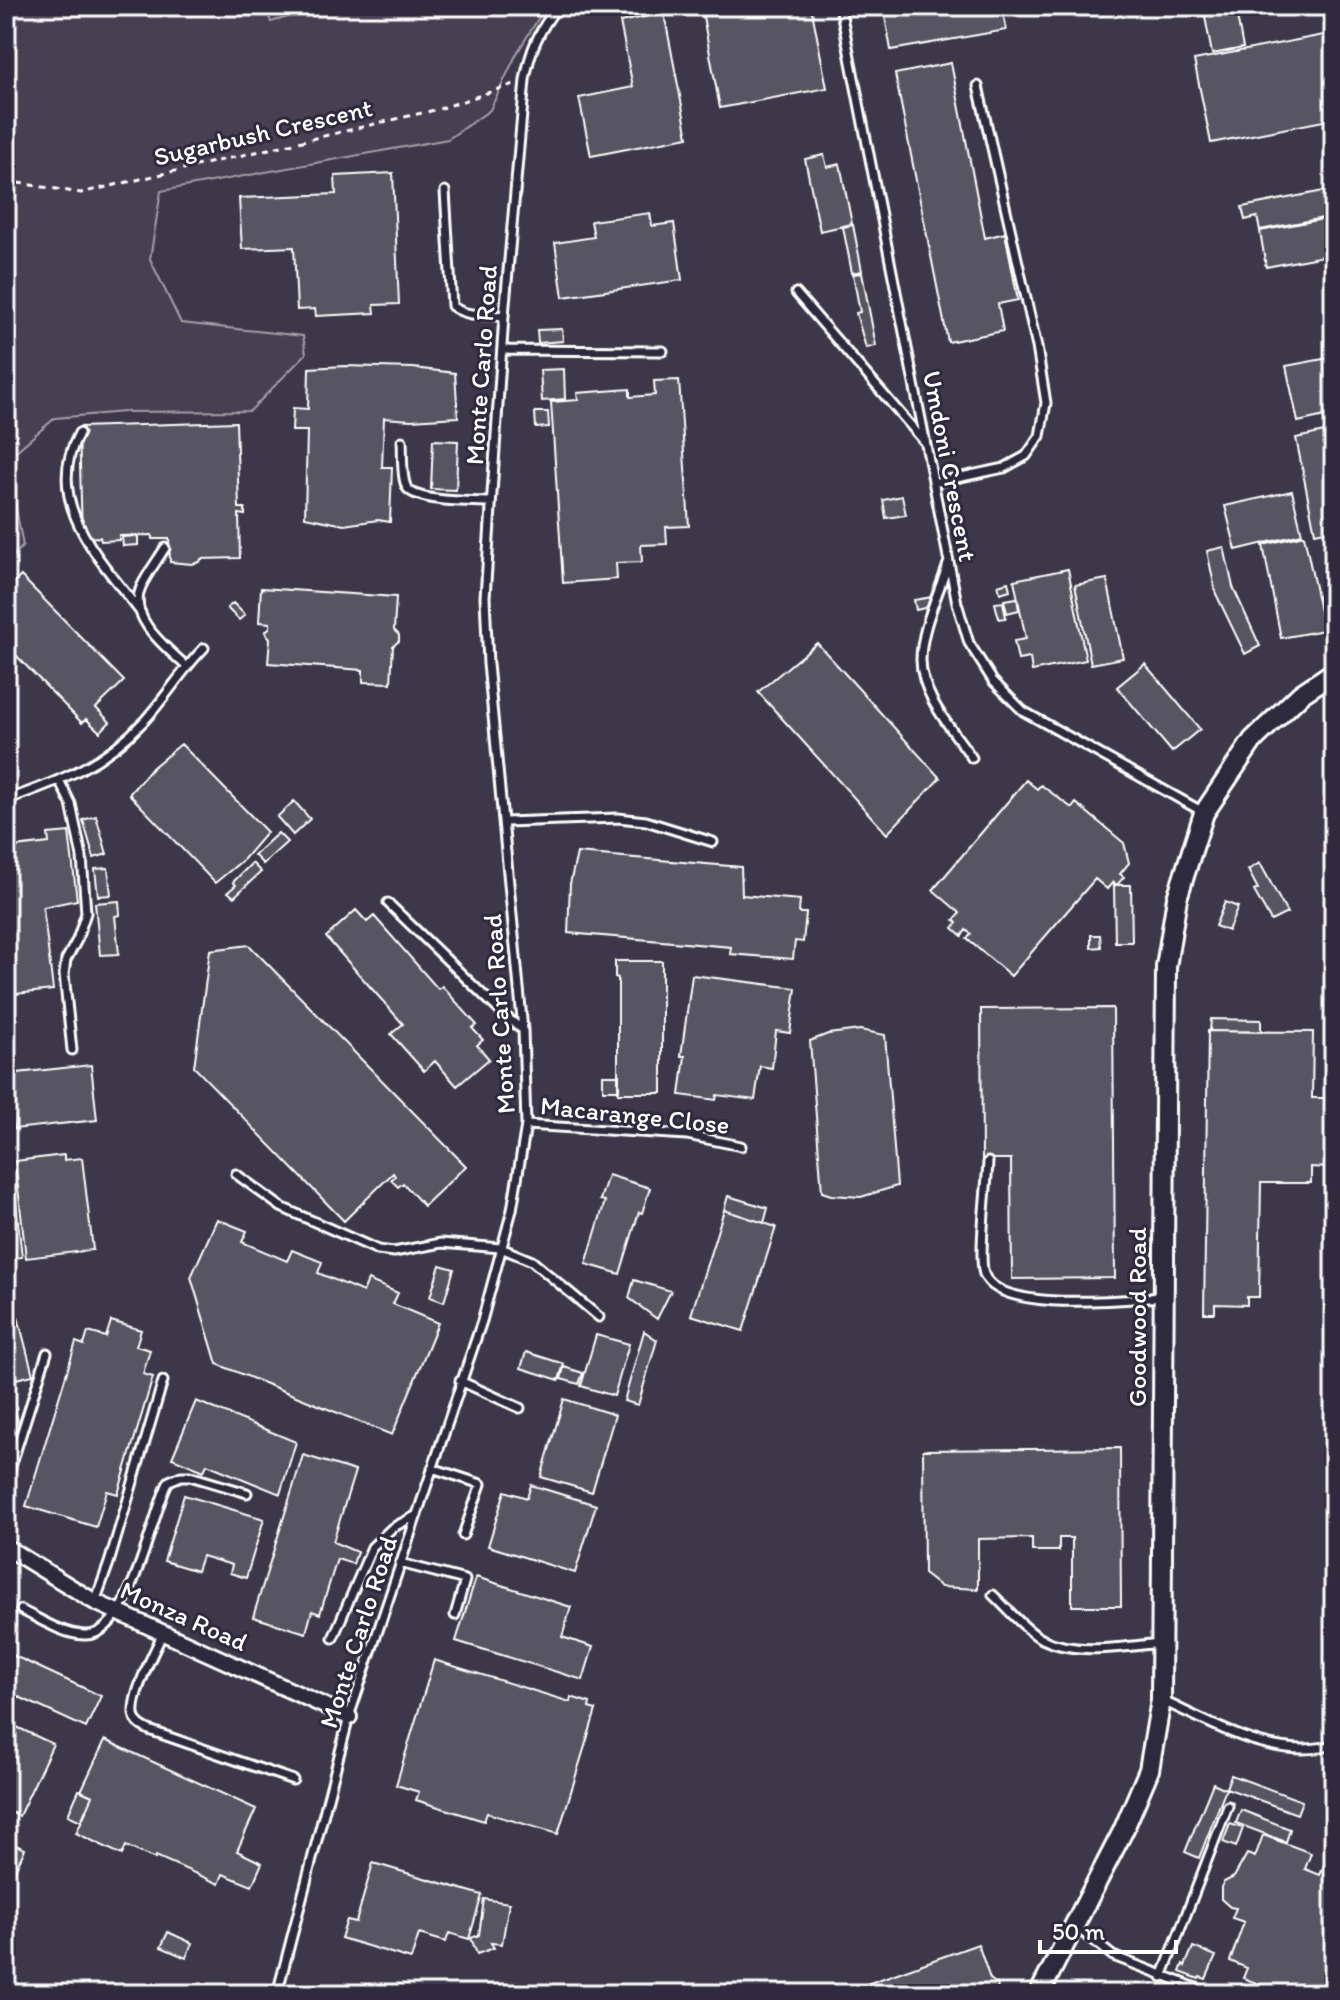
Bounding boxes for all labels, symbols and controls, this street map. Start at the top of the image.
street label: Sugarbush Crescent [151,91,376,173]
street label: Monte Carlo Road [458,264,504,466]
street label: Umdoni Crescent [916,368,984,564]
street label: Monte Carlo Road [476,913,522,1115]
street label: Macarange Close [539,1089,731,1141]
street label: Goodwood Road [1121,1226,1153,1407]
street label: Monte Carlo Road [312,1532,404,1732]
street label: Monza Road [115,1574,253,1658]
scale bar [1040,1904,1176,1954]
text: 50 m [1052,1917,1105,1946]

